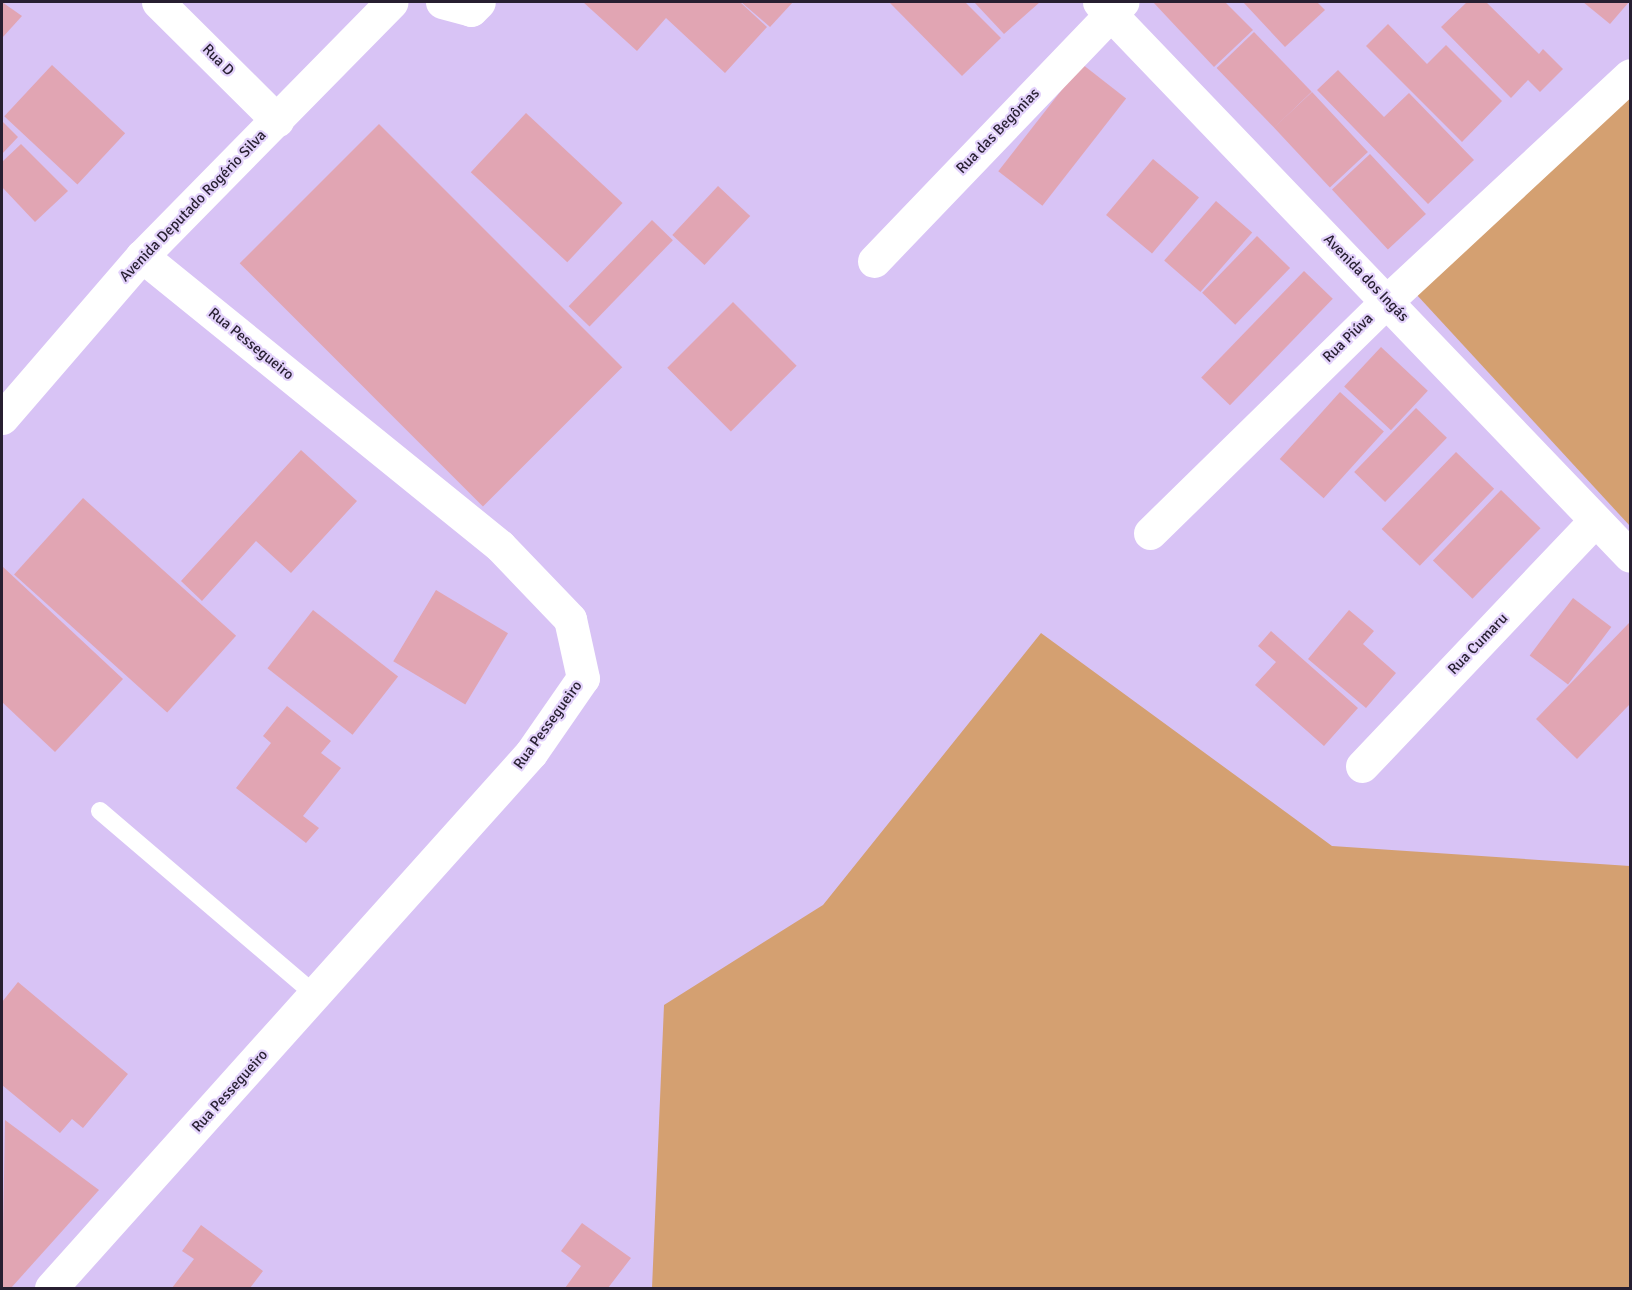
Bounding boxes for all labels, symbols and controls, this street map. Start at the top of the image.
street label: Rua D [198,40,238,80]
street label: Rua das Begônias [953,84,1043,178]
street label: Avenida Deputado Rogério Silva [116,127,270,285]
street label: Avenida dos Ingás [1320,231,1412,325]
street label: Rua Pessegueiro [205,304,297,384]
street label: Rua Piúva [1319,310,1377,366]
street label: Rua Cumaru [1444,610,1512,678]
street label: Rua Pessegueiro [510,677,586,773]
street label: Rua Pessegueiro [188,1046,272,1136]

